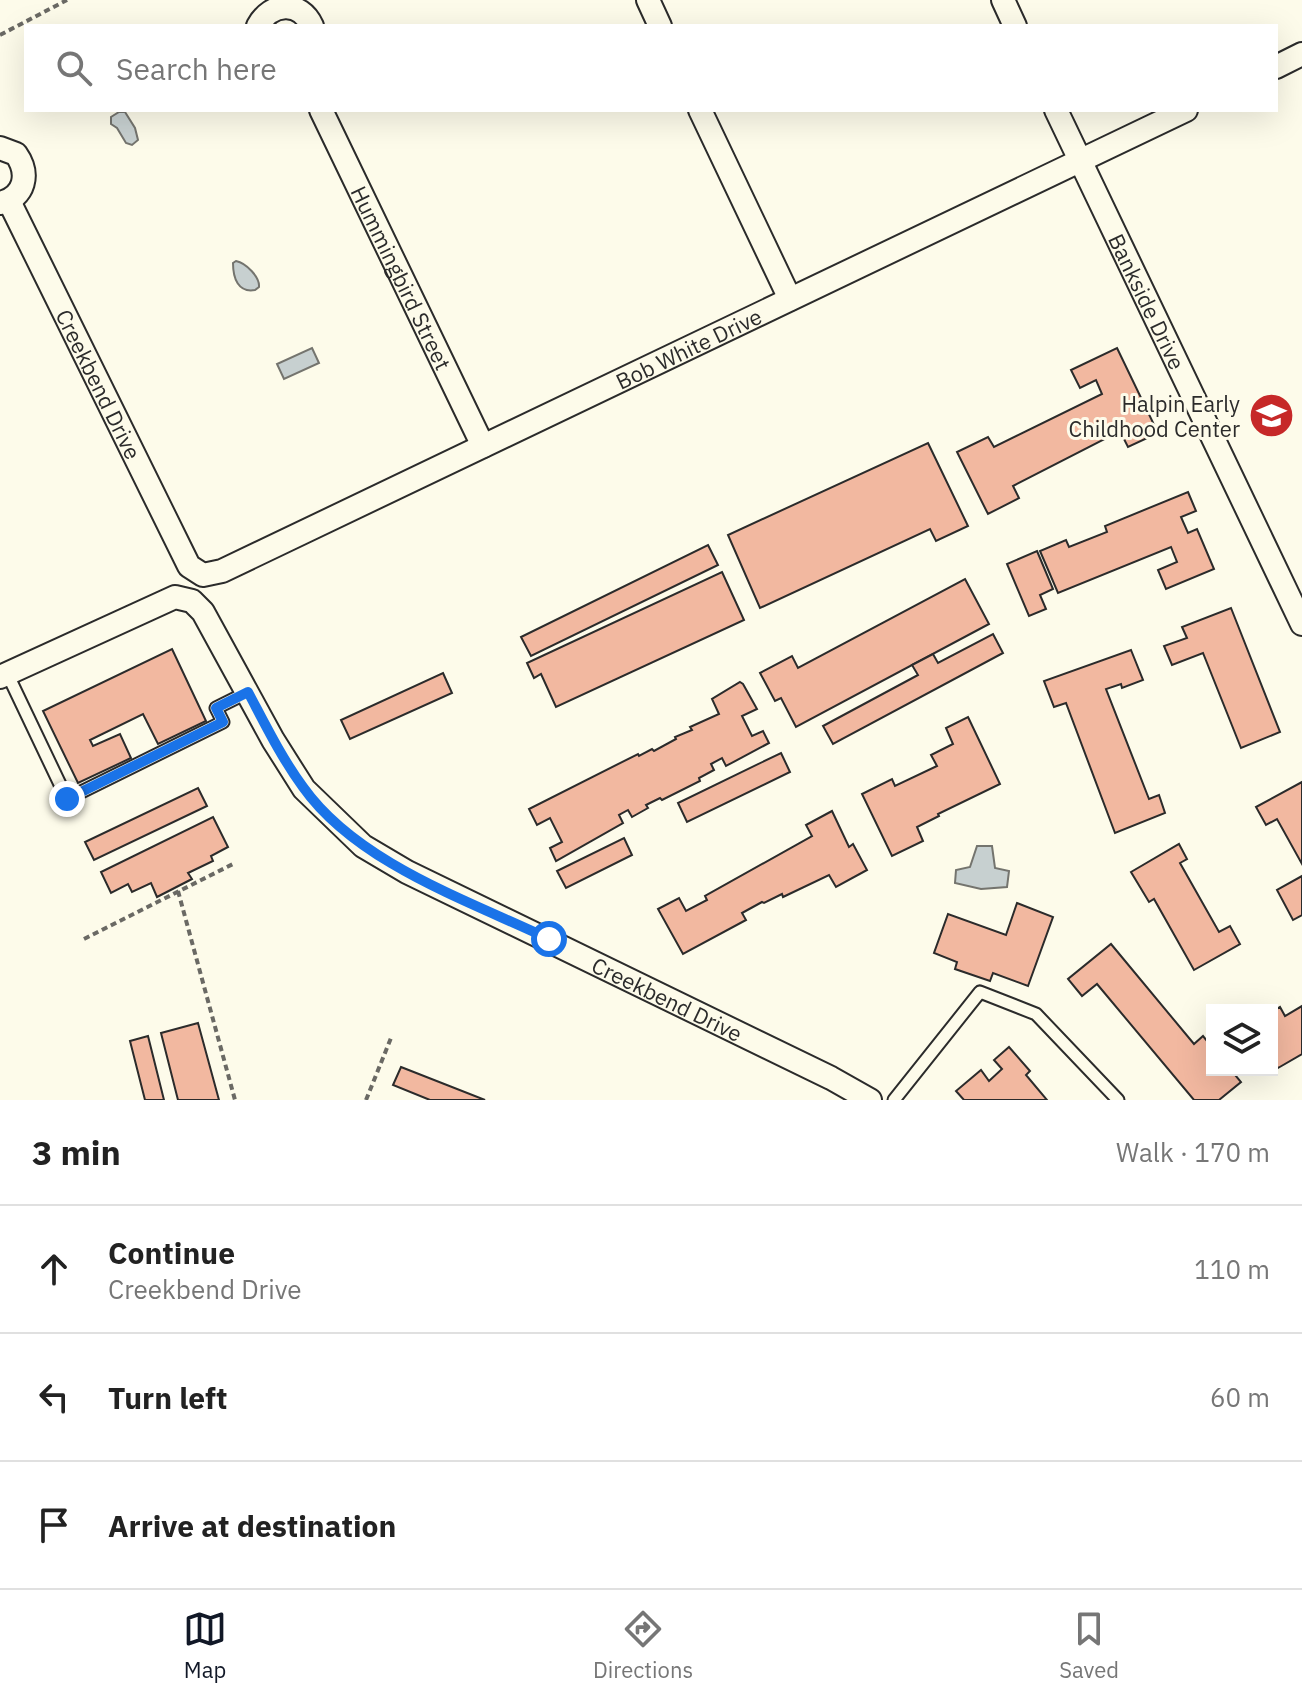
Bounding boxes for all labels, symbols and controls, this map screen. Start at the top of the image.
search box [24,24,1278,112]
icon: search [52,46,96,90]
text: Search here [116,49,277,88]
street label: Hummingbird Street [345,181,458,374]
street label: Bankside Drive [1103,229,1192,374]
street label: Bob White Drive [611,301,766,395]
street label: Creekbend Drive [50,304,148,464]
place label: Halpin Early Childhood Center [1068,389,1240,443]
school or university icon: Halpin Early Childhood Center [1247,392,1295,440]
route end [49,781,85,817]
route start [531,921,567,957]
street label: Creekbend Drive [587,950,747,1047]
map controls [1206,1004,1278,1076]
button: layers [1206,1004,1278,1076]
text: 3 min [32,1130,121,1174]
text: Walk · 170 m [1116,1135,1270,1169]
text: Continue [108,1233,235,1272]
icon: ahead [32,1247,76,1291]
text: 110 m [1194,1252,1270,1286]
text: Creekbend Drive [108,1272,302,1306]
icon: left [32,1375,76,1419]
text: Turn left [108,1378,227,1417]
text: 60 m [1210,1380,1270,1414]
icon: arrive [32,1503,76,1547]
text: Arrive at destination [108,1506,396,1545]
tab: Map [183,1607,227,1684]
tab: Directions [593,1607,693,1684]
tab: Saved [1059,1607,1119,1684]

